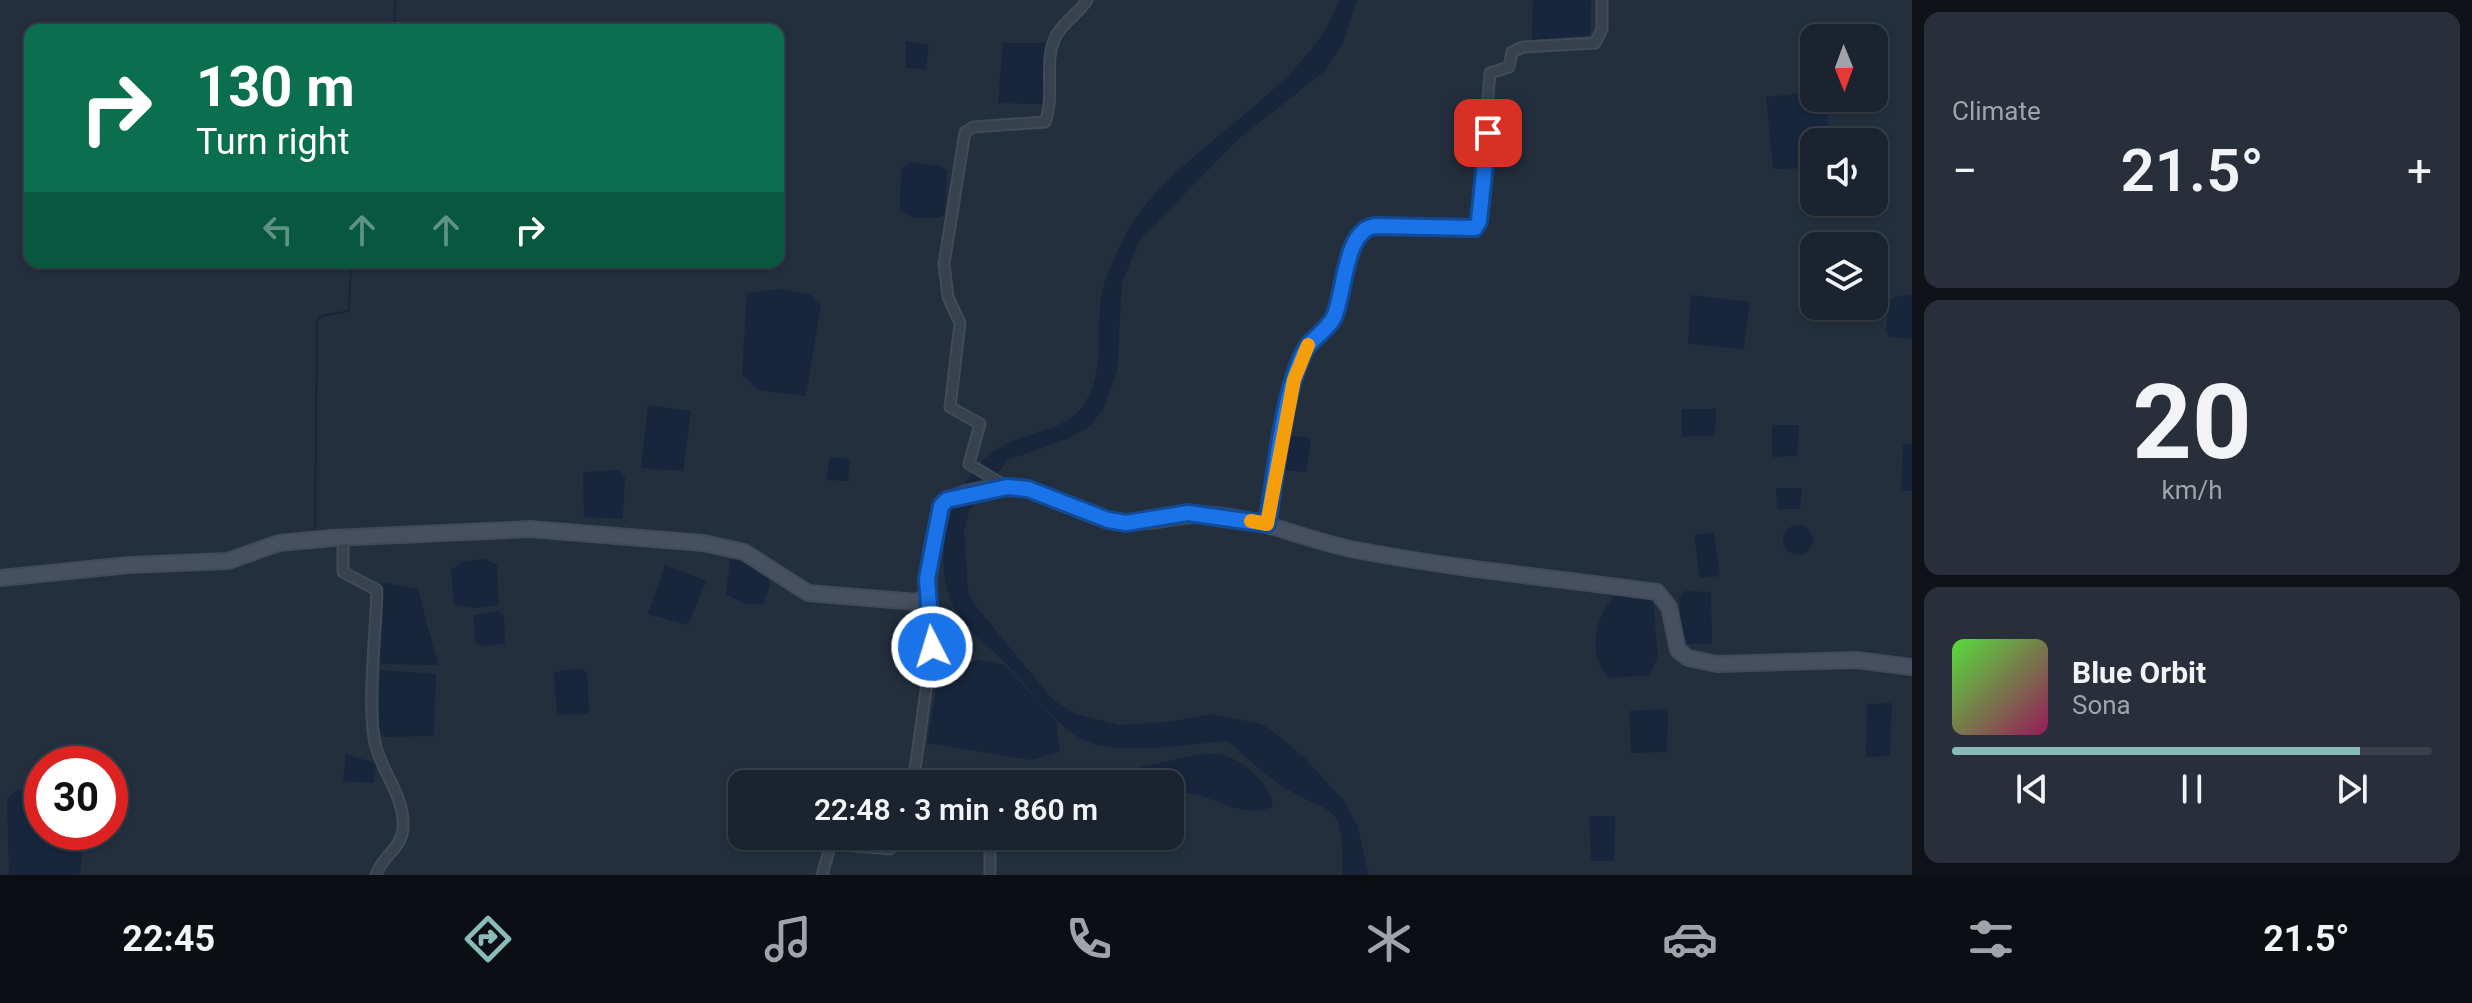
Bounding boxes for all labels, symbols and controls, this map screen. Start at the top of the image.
north arrow [1800,24,1888,112]
map controls [1800,24,1888,320]
text: 130 m [196,54,355,120]
icon: right [64,56,168,160]
text: Climate [1952,96,2041,126]
pin [1454,99,1522,167]
icon: arrive [1466,111,1510,155]
text: Turn right [196,121,349,163]
button: sound [1800,128,1888,216]
text: 21.5° [2121,135,2264,206]
text: − [1952,145,1977,197]
text: + [2407,145,2432,197]
icon: left [256,208,300,252]
icon: ahead [340,208,384,252]
icon: ahead [424,208,468,252]
icon: right [508,208,552,252]
button: layers [1800,232,1888,320]
text: 20 [2132,362,2252,483]
text: km/h [2161,475,2223,505]
position arrow [890,605,974,689]
text: Blue Orbit [2072,655,2206,690]
text: Sona [2072,690,2131,720]
speed limit sign: 30 [24,746,128,850]
icon: previous [2010,767,2054,811]
icon: pause [2170,767,2214,811]
icon: next [2330,767,2374,811]
text: 22:48 · 3 min · 860 m [814,792,1098,827]
icon: directions [460,911,516,967]
icon: music [760,911,816,967]
icon: phone [1061,911,1117,967]
icon: climate [1361,911,1417,967]
icon: car [1662,911,1718,967]
icon: filters [1963,911,2019,967]
text: 22:45 [122,918,215,960]
text: 21.5° [2263,918,2350,960]

